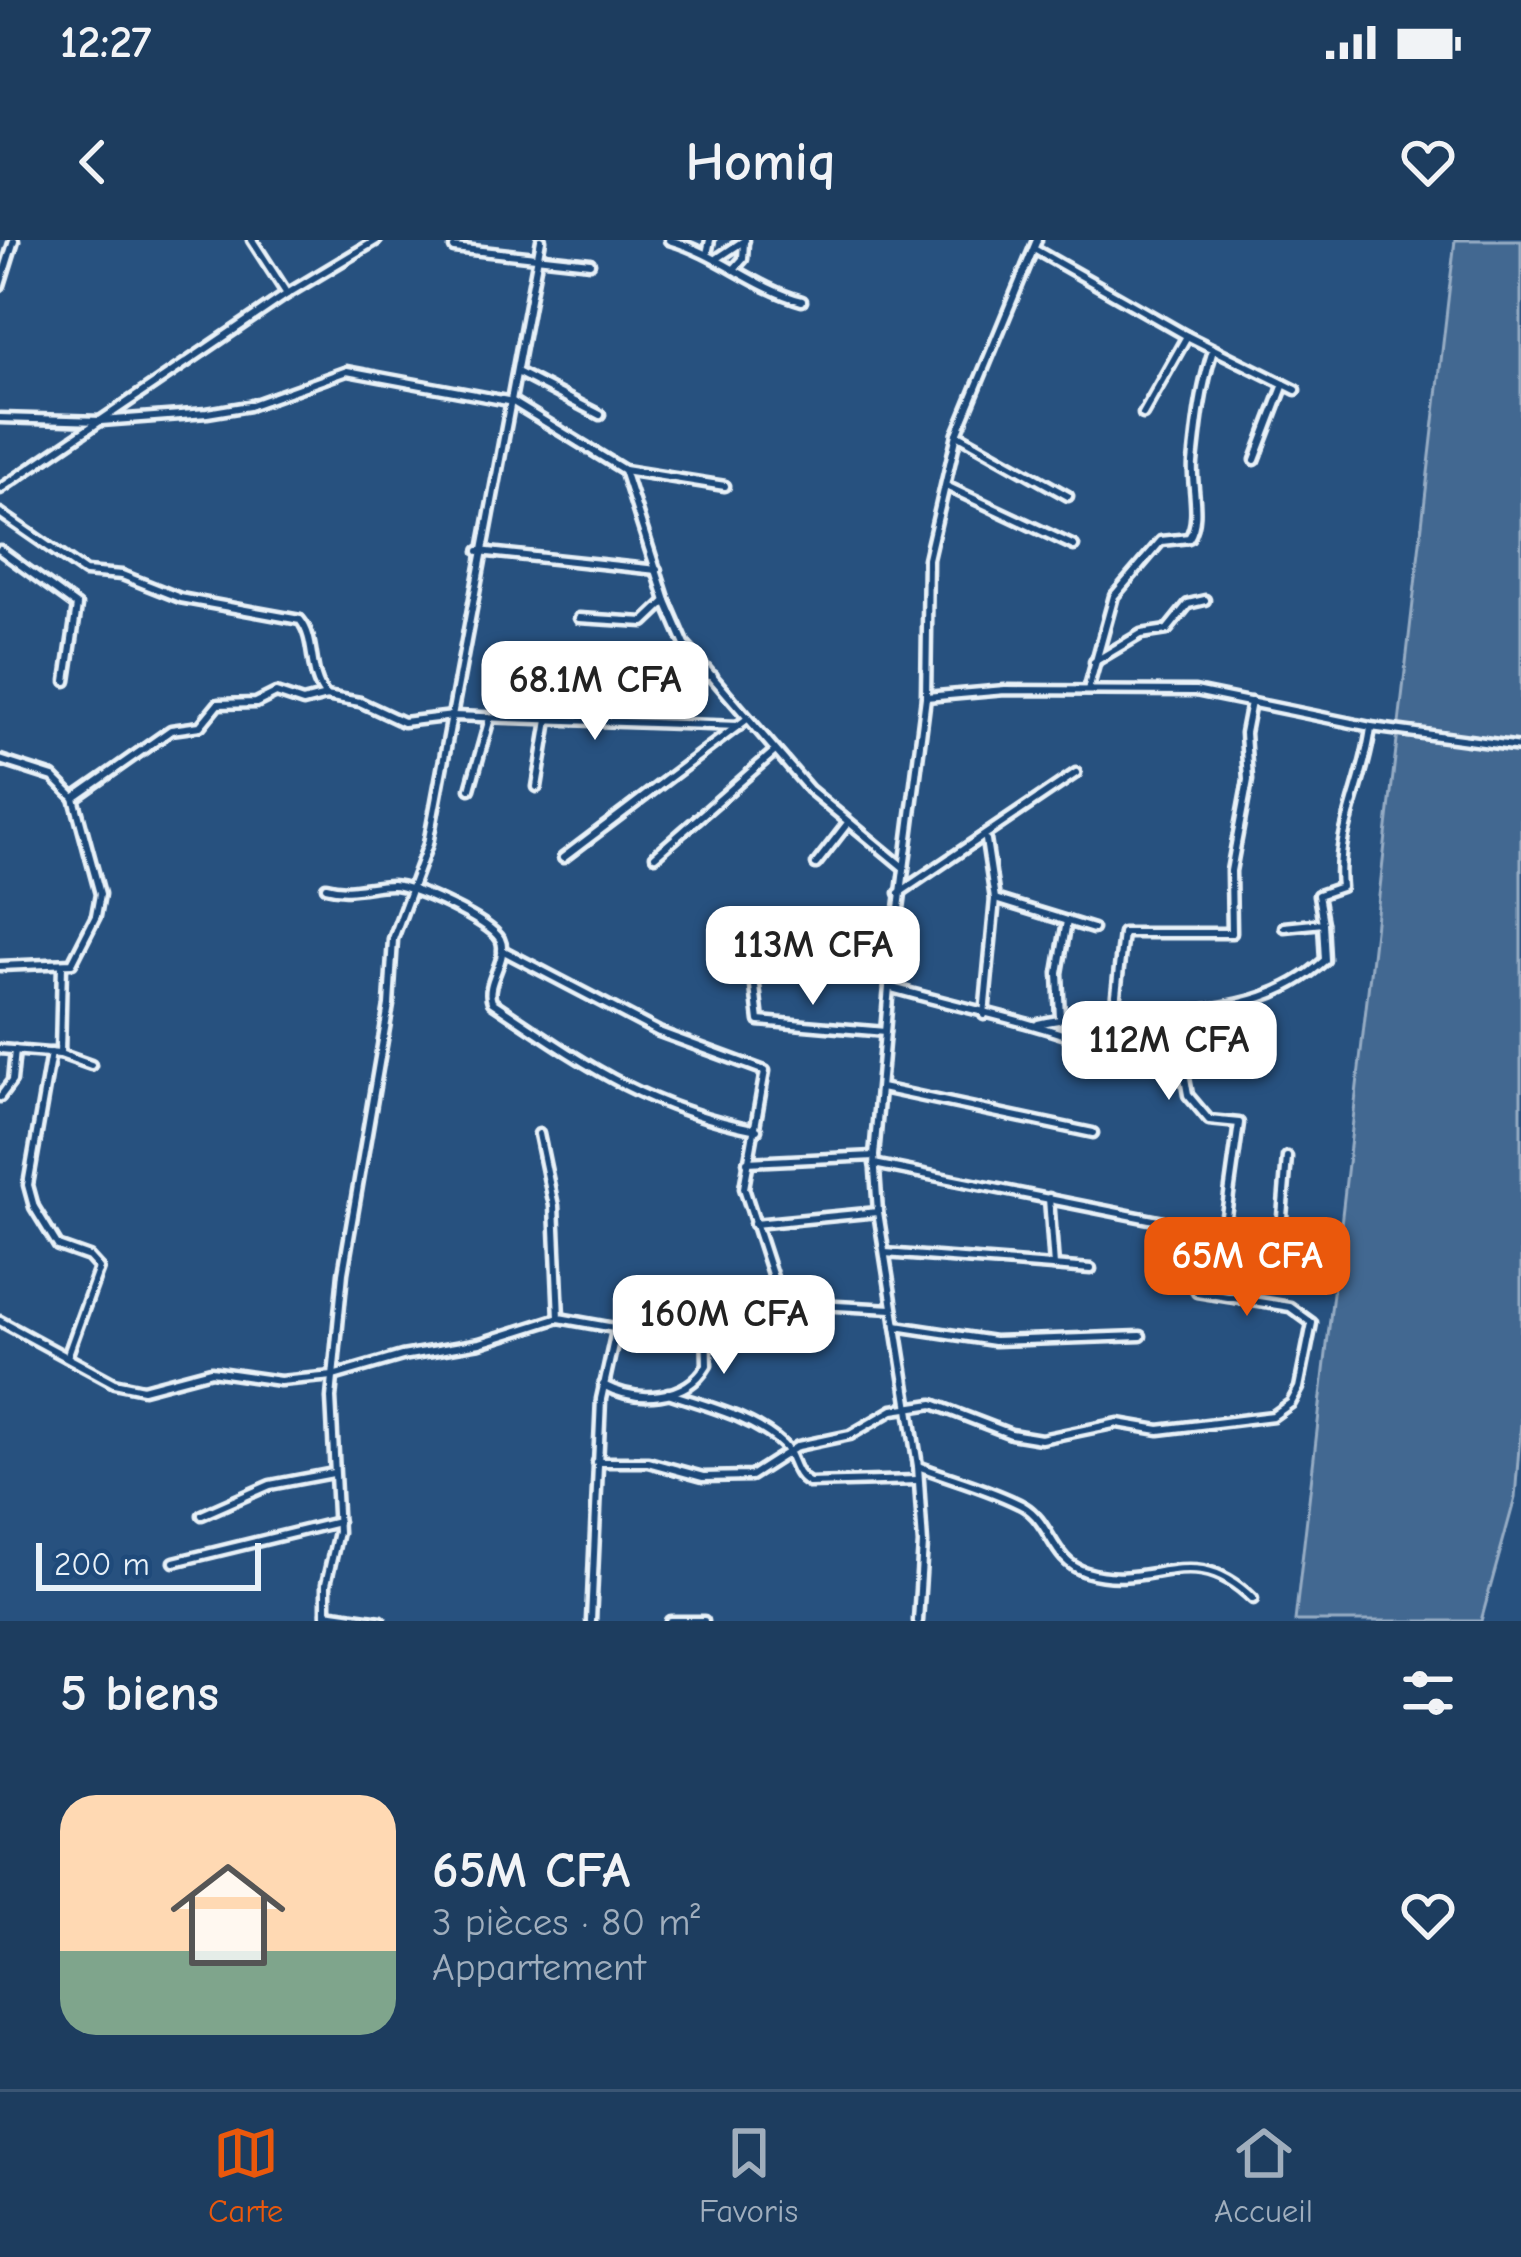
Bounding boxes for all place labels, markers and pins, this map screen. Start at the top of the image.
pin: 68.1M CFA [458,641,732,743]
pin: 113M CFA [689,906,937,1008]
pin: 112M CFA [1045,1001,1293,1103]
pin: 65M CFA [1136,1217,1358,1319]
pin: 160M CFA [600,1275,848,1377]

